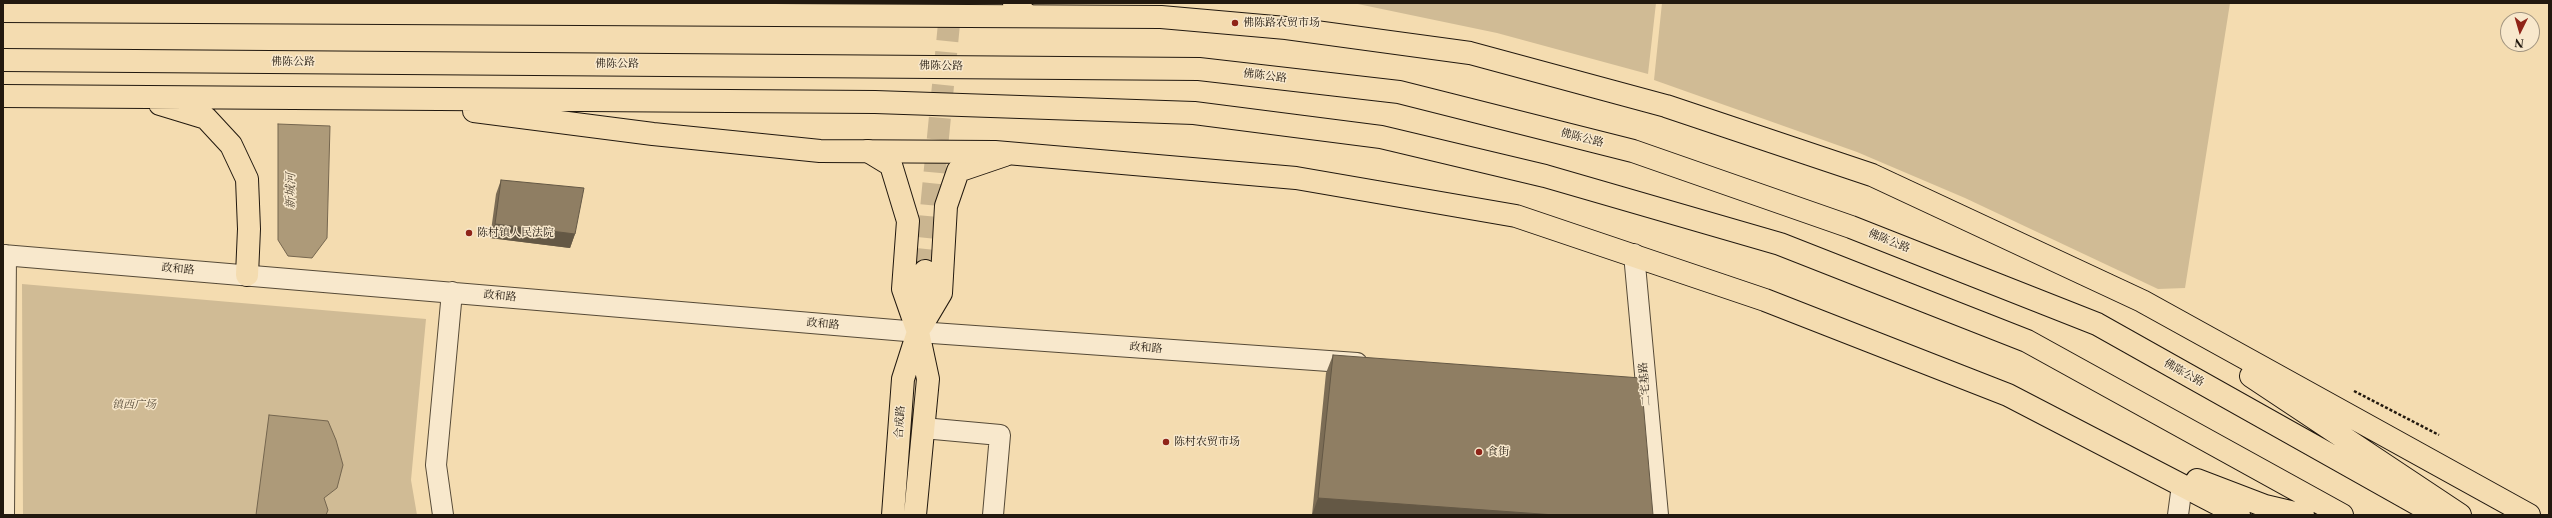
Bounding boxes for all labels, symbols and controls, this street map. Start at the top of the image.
north arrow [2500,12,2540,52]
place label: 佛陈路农贸市场 [1243,16,1320,30]
marker: 佛陈路农贸市场 [1230,18,1240,28]
text: N [2514,36,2524,50]
street label: 佛陈公路 [271,55,315,69]
street label: 佛陈公路 [595,57,639,71]
street label: 佛陈公路 [919,59,963,73]
street label: 佛陈公路 [1242,67,1288,85]
street label: 佛陈公路 [1559,126,1605,150]
water label: 新城河 [283,173,299,209]
place label: 陈村镇人民法院 [477,226,554,240]
street label: 佛陈公路 [1866,227,1912,255]
marker: 陈村镇人民法院 [464,228,474,238]
street label: 政和路 [161,261,195,277]
street label: 政和路 [483,288,517,304]
street label: 政和路 [806,316,840,332]
street label: 政和路 [1129,340,1163,356]
street label: 佛陈公路 [2162,357,2206,389]
street label: 二宅基路 [1637,362,1653,406]
park label: 镇西广场 [112,398,156,412]
street label: 合成路 [892,405,908,439]
place label: 陈村农贸市场 [1174,435,1240,449]
marker: 陈村农贸市场 [1161,437,1171,447]
place label: 食街 [1487,445,1509,459]
marker: 食街 [1474,447,1484,457]

